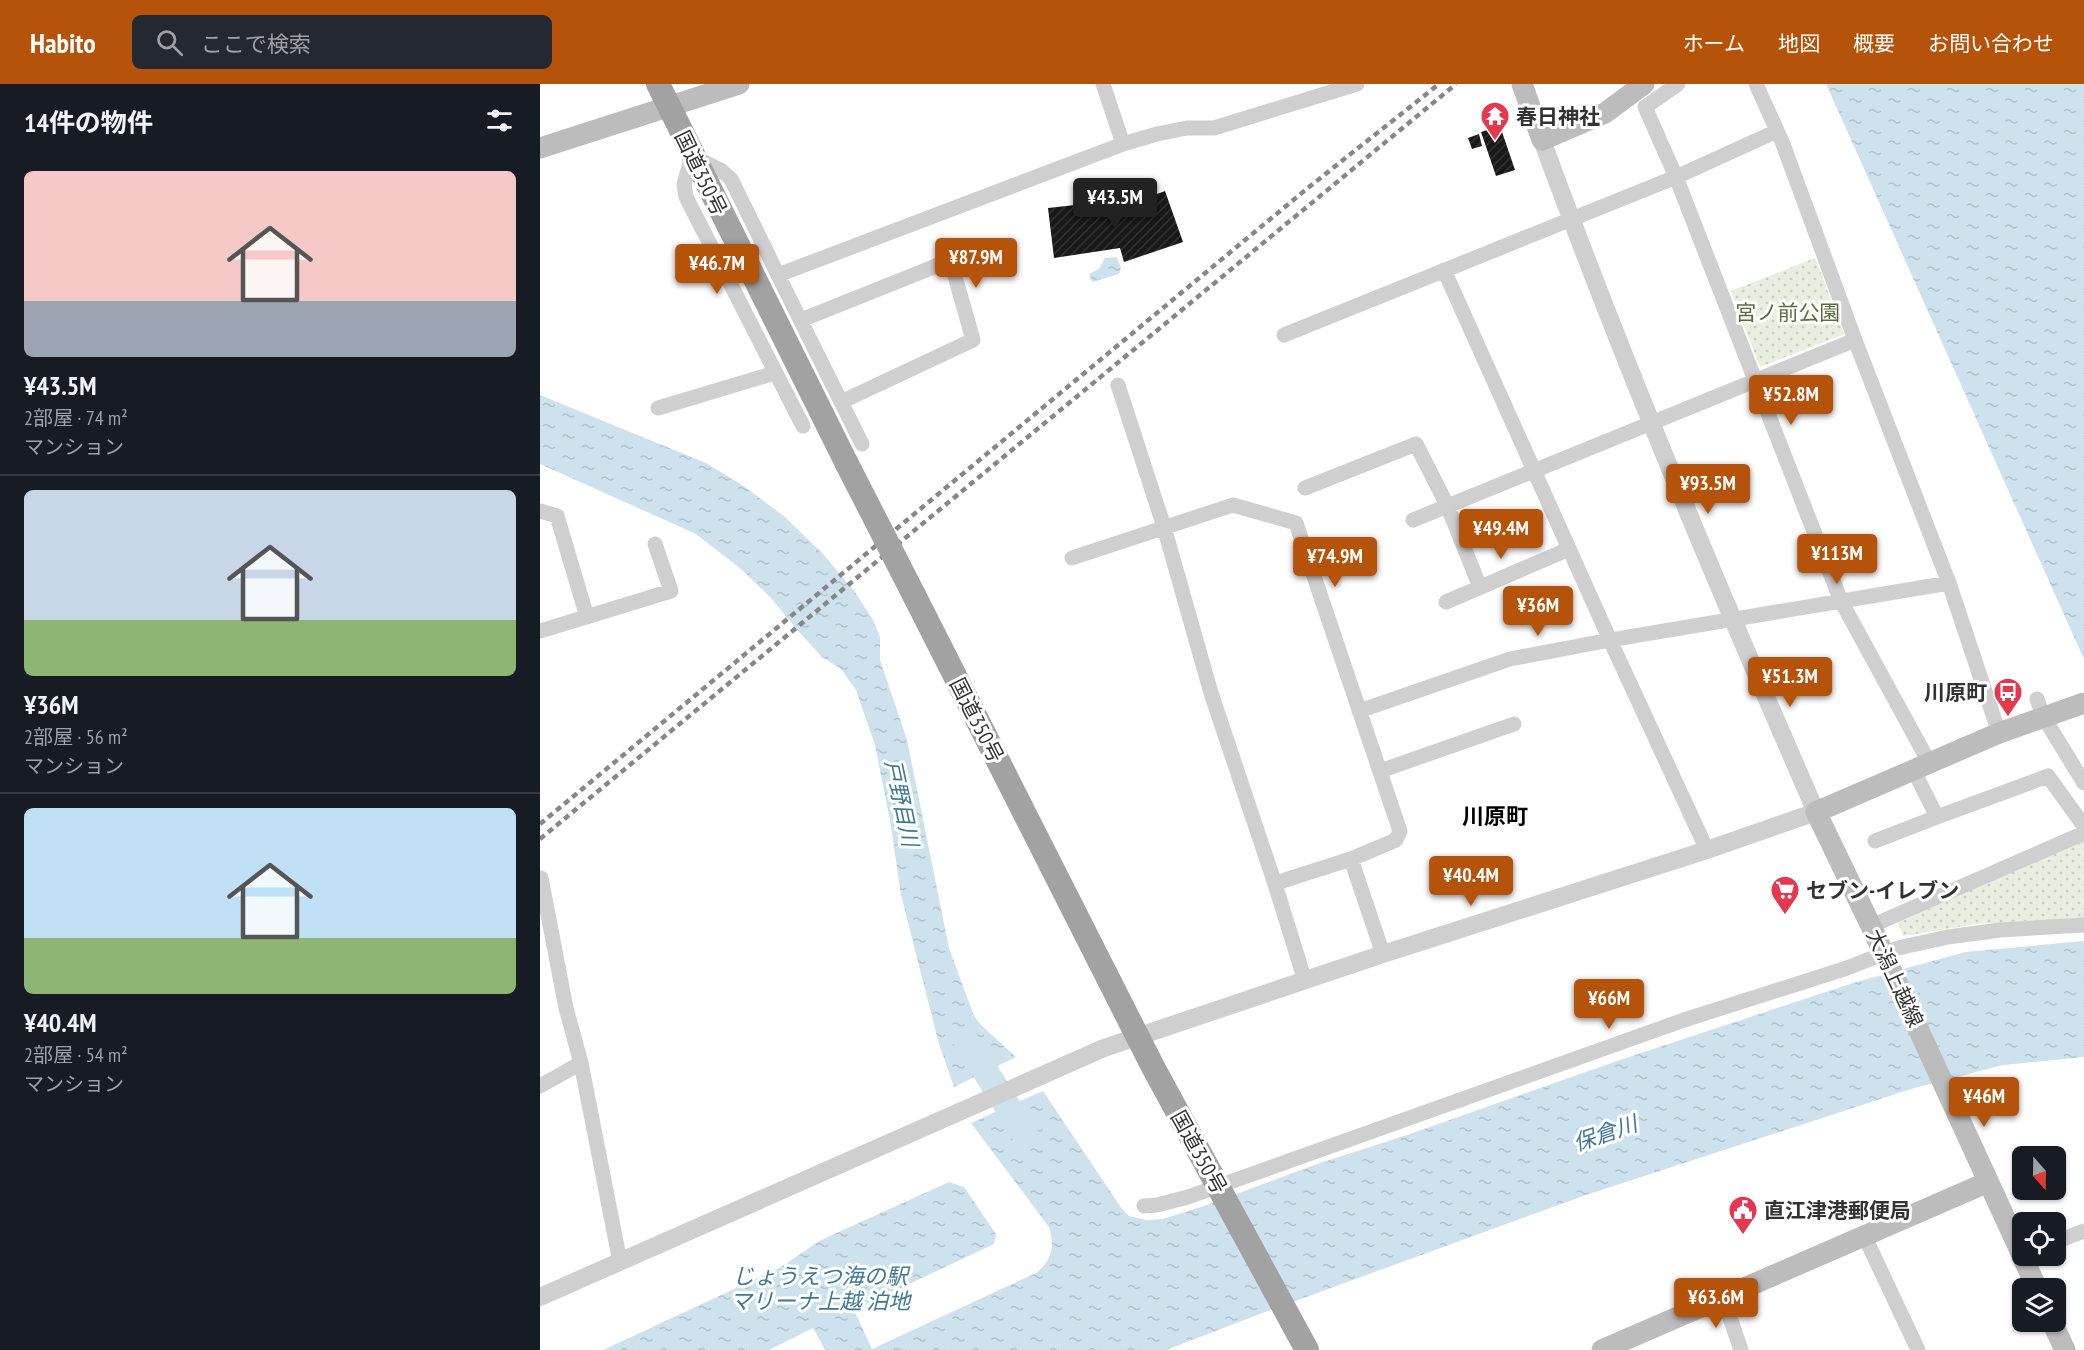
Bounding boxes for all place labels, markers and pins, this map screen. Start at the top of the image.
temple icon: 春日神社 [1479,100,1511,142]
place label: 春日神社 [1516,103,1600,130]
pin: ¥43.5M [1066,178,1164,229]
pin: ¥87.9M [927,238,1025,289]
pin: ¥46.7M [668,244,766,295]
pin: ¥52.8M [1742,375,1840,426]
pin: ¥93.5M [1659,464,1757,515]
pin: ¥49.4M [1452,509,1550,560]
pin: ¥113M [1795,534,1879,585]
pin: ¥74.9M [1286,537,1384,588]
pin: ¥36M [1502,586,1574,637]
pin: ¥51.3M [1741,657,1839,708]
bus stop icon: 川原町 [1992,676,2024,718]
place label: 川原町 [1924,679,1987,706]
pin: ¥40.4M [1422,856,1520,907]
supermarket icon: セブン-イレブン [1769,874,1801,916]
place label: セブン-イレブン [1806,877,1959,904]
pin: ¥66M [1573,979,1645,1030]
pin: ¥46M [1948,1077,2020,1128]
public building icon: 直江津港郵便局 [1727,1194,1759,1236]
place label: 直江津港郵便局 [1764,1197,1911,1224]
pin: ¥63.6M [1667,1278,1765,1329]

